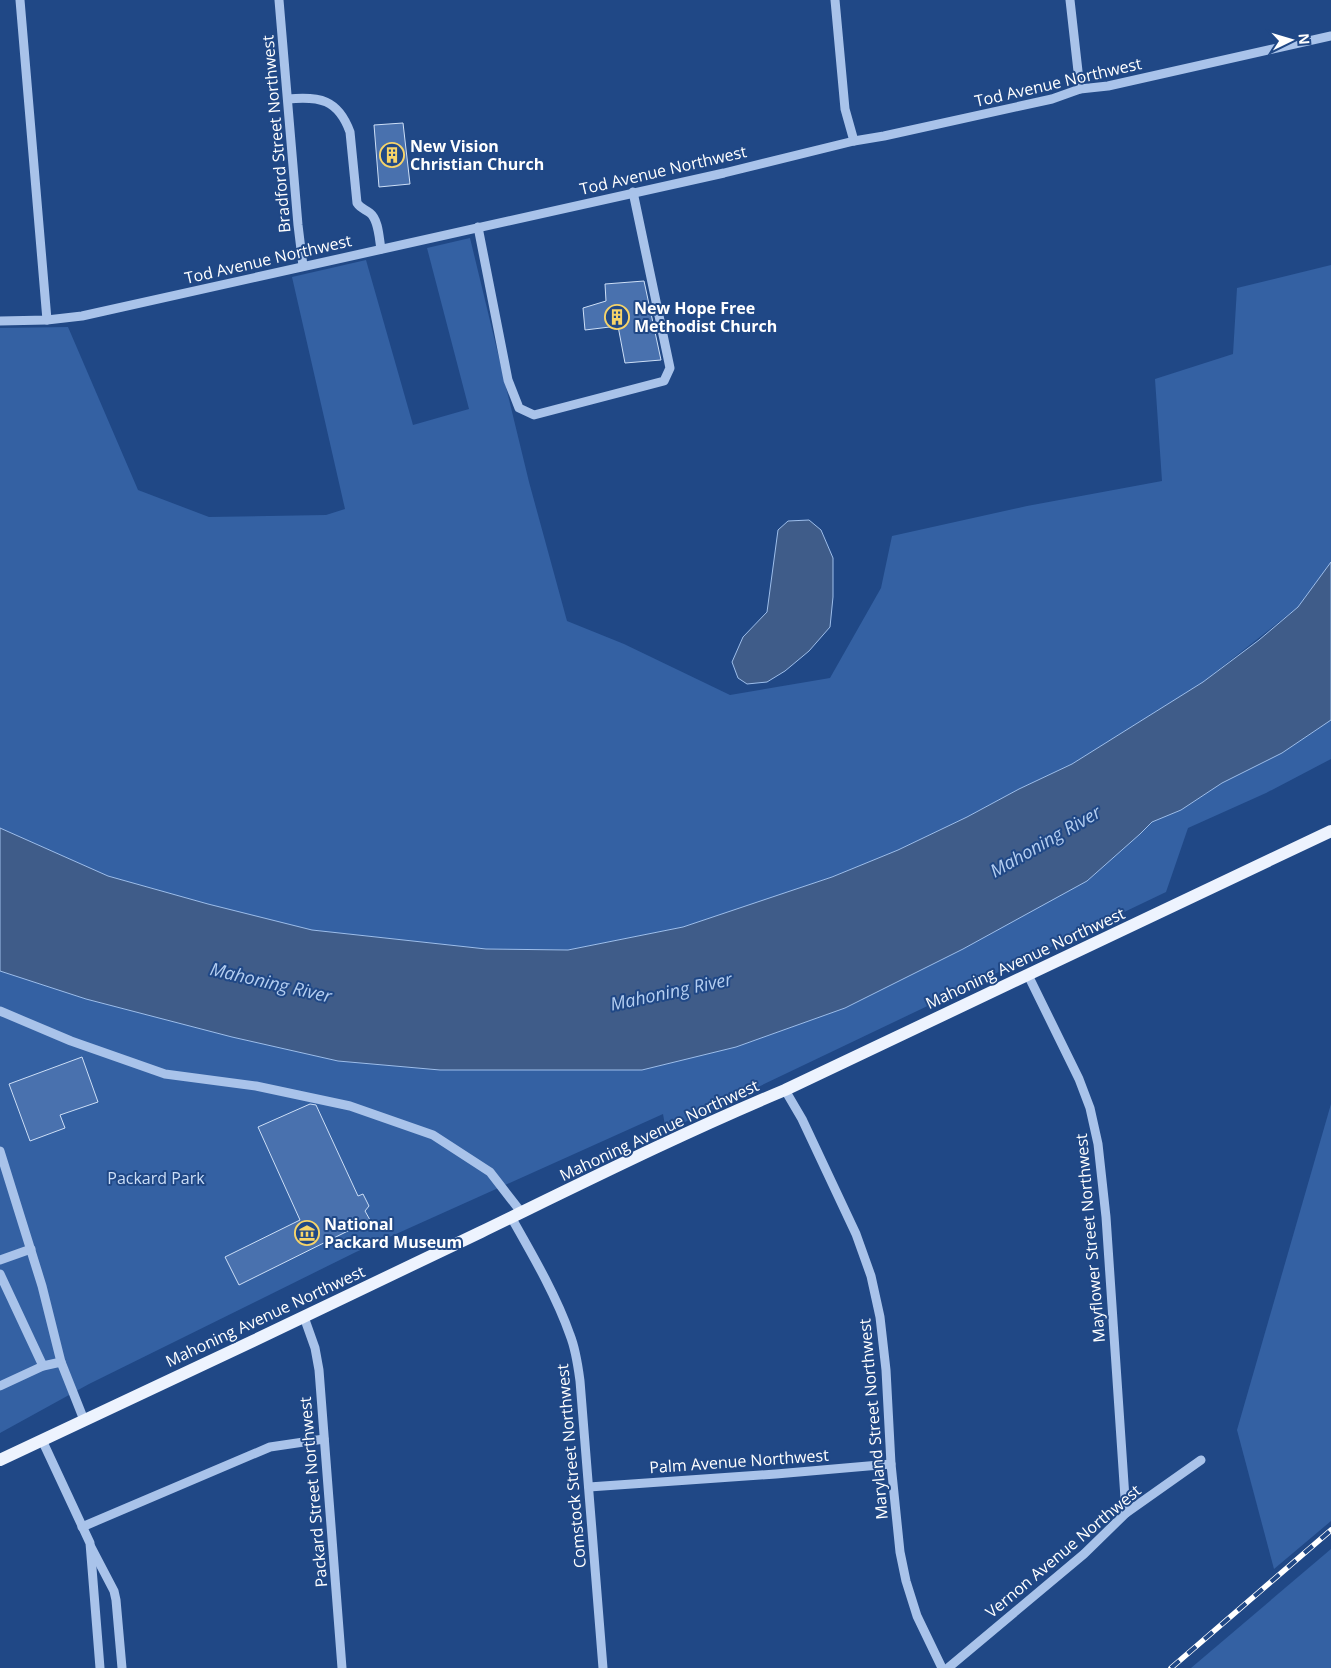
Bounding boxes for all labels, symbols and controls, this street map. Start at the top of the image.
north arrow [1266,15,1316,65]
text: N [1294,32,1314,45]
street label: Bradford Street Northwest [256,34,296,234]
street label: Tod Avenue Northwest [972,52,1144,112]
place label: New Vision Christian Church [410,135,544,175]
street label: Tod Avenue Northwest [577,140,749,200]
building icon: New Vision Christian Church [379,142,405,168]
street label: Tod Avenue Northwest [182,229,354,289]
place label: New Hope Free Methodist Church [634,297,777,337]
building icon: New Hope Free Methodist Church [604,304,630,330]
water label: Mahoning River [985,799,1106,882]
street label: Mahoning Avenue Northwest [922,902,1128,1014]
water label: Mahoning River [208,956,335,1008]
water label: Mahoning River [608,966,735,1016]
street label: Mahoning Avenue Northwest [556,1074,762,1186]
street label: Mayflower Street Northwest [1070,1132,1110,1343]
park label: Packard Park [107,1167,205,1189]
place label: National Packard Museum [324,1213,462,1253]
museum icon: National Packard Museum [294,1220,320,1246]
street label: Mahoning Avenue Northwest [162,1260,368,1372]
street label: Maryland Street Northwest [853,1317,893,1520]
street label: Comstock Street Northwest [551,1363,591,1569]
street label: Packard Street Northwest [294,1395,332,1588]
street label: Palm Avenue Northwest [649,1444,830,1478]
street label: Vernon Avenue Northwest [981,1479,1146,1623]

